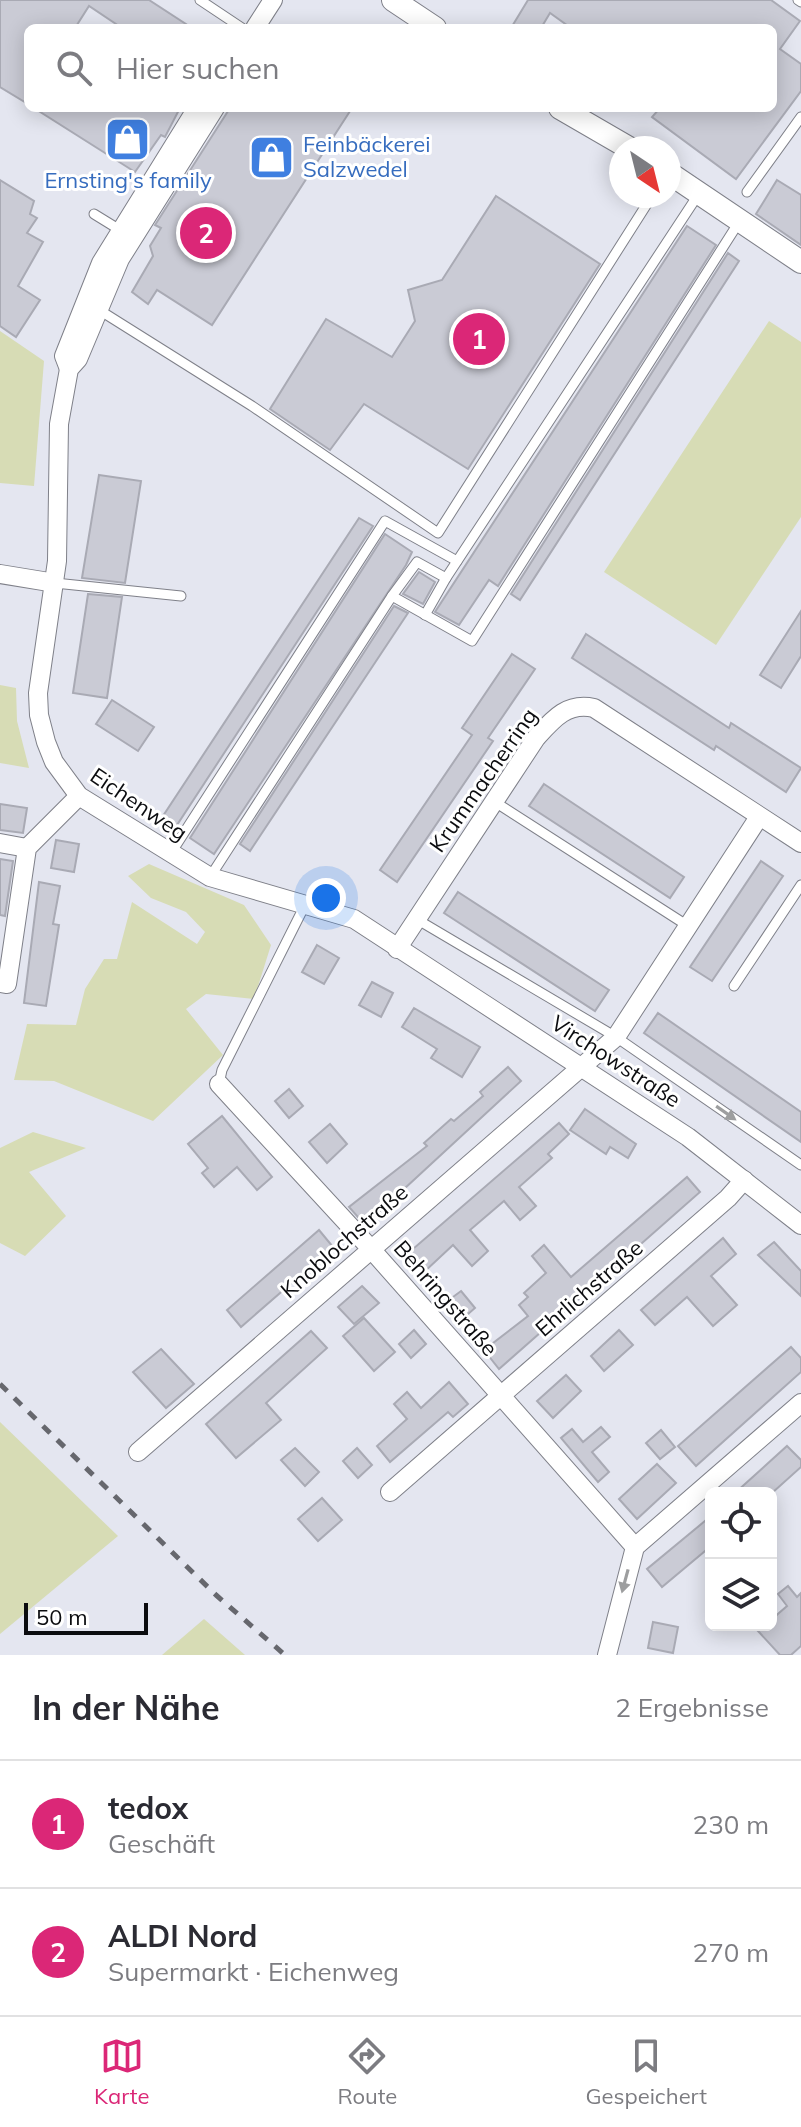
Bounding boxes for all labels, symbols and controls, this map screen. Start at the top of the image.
search box [24,24,777,112]
icon: search [52,46,96,90]
text: Hier suchen [116,49,280,87]
shop icon: Ernsting's family [104,115,152,163]
place label: Feinbäckerei Salzwedel [303,130,430,183]
shop icon: Feinbäckerei Salzwedel [248,133,296,181]
north arrow [609,136,681,208]
place label: Ernsting's family [44,166,212,194]
pin: 2 [180,203,232,263]
pin: 1 [453,309,505,369]
street label: Krummacherring [423,703,543,857]
street label: Eichenweg [85,761,193,847]
your location [306,878,346,918]
street label: Virchowstraße [546,1009,686,1113]
one-way arrow [715,1105,736,1120]
street label: Knoblochstraße [275,1178,413,1304]
street label: Behringstraße [388,1234,504,1362]
street label: Ehrlichstraße [529,1234,649,1342]
map controls [705,1487,777,1631]
button: locate [705,1487,777,1559]
button: layers [705,1559,777,1631]
one-way arrow [619,1568,631,1593]
scale bar [24,1599,148,1635]
text: 50 m [36,1603,87,1631]
text: In der Nähe [32,1686,220,1729]
text: 2 Ergebnisse [615,1691,769,1724]
text: tedox [108,1789,188,1827]
text: 1 [50,1808,66,1841]
text: 230 m [693,1808,769,1841]
text: Geschäft [108,1827,215,1860]
text: ALDI Nord [108,1917,257,1955]
text: 2 [50,1936,66,1969]
text: 270 m [693,1936,769,1969]
text: Supermarkt · Eichenweg [108,1955,399,1988]
tab: Karte [94,2034,149,2110]
tab: Route [338,2034,397,2110]
tab: Gespeichert [586,2034,707,2110]

